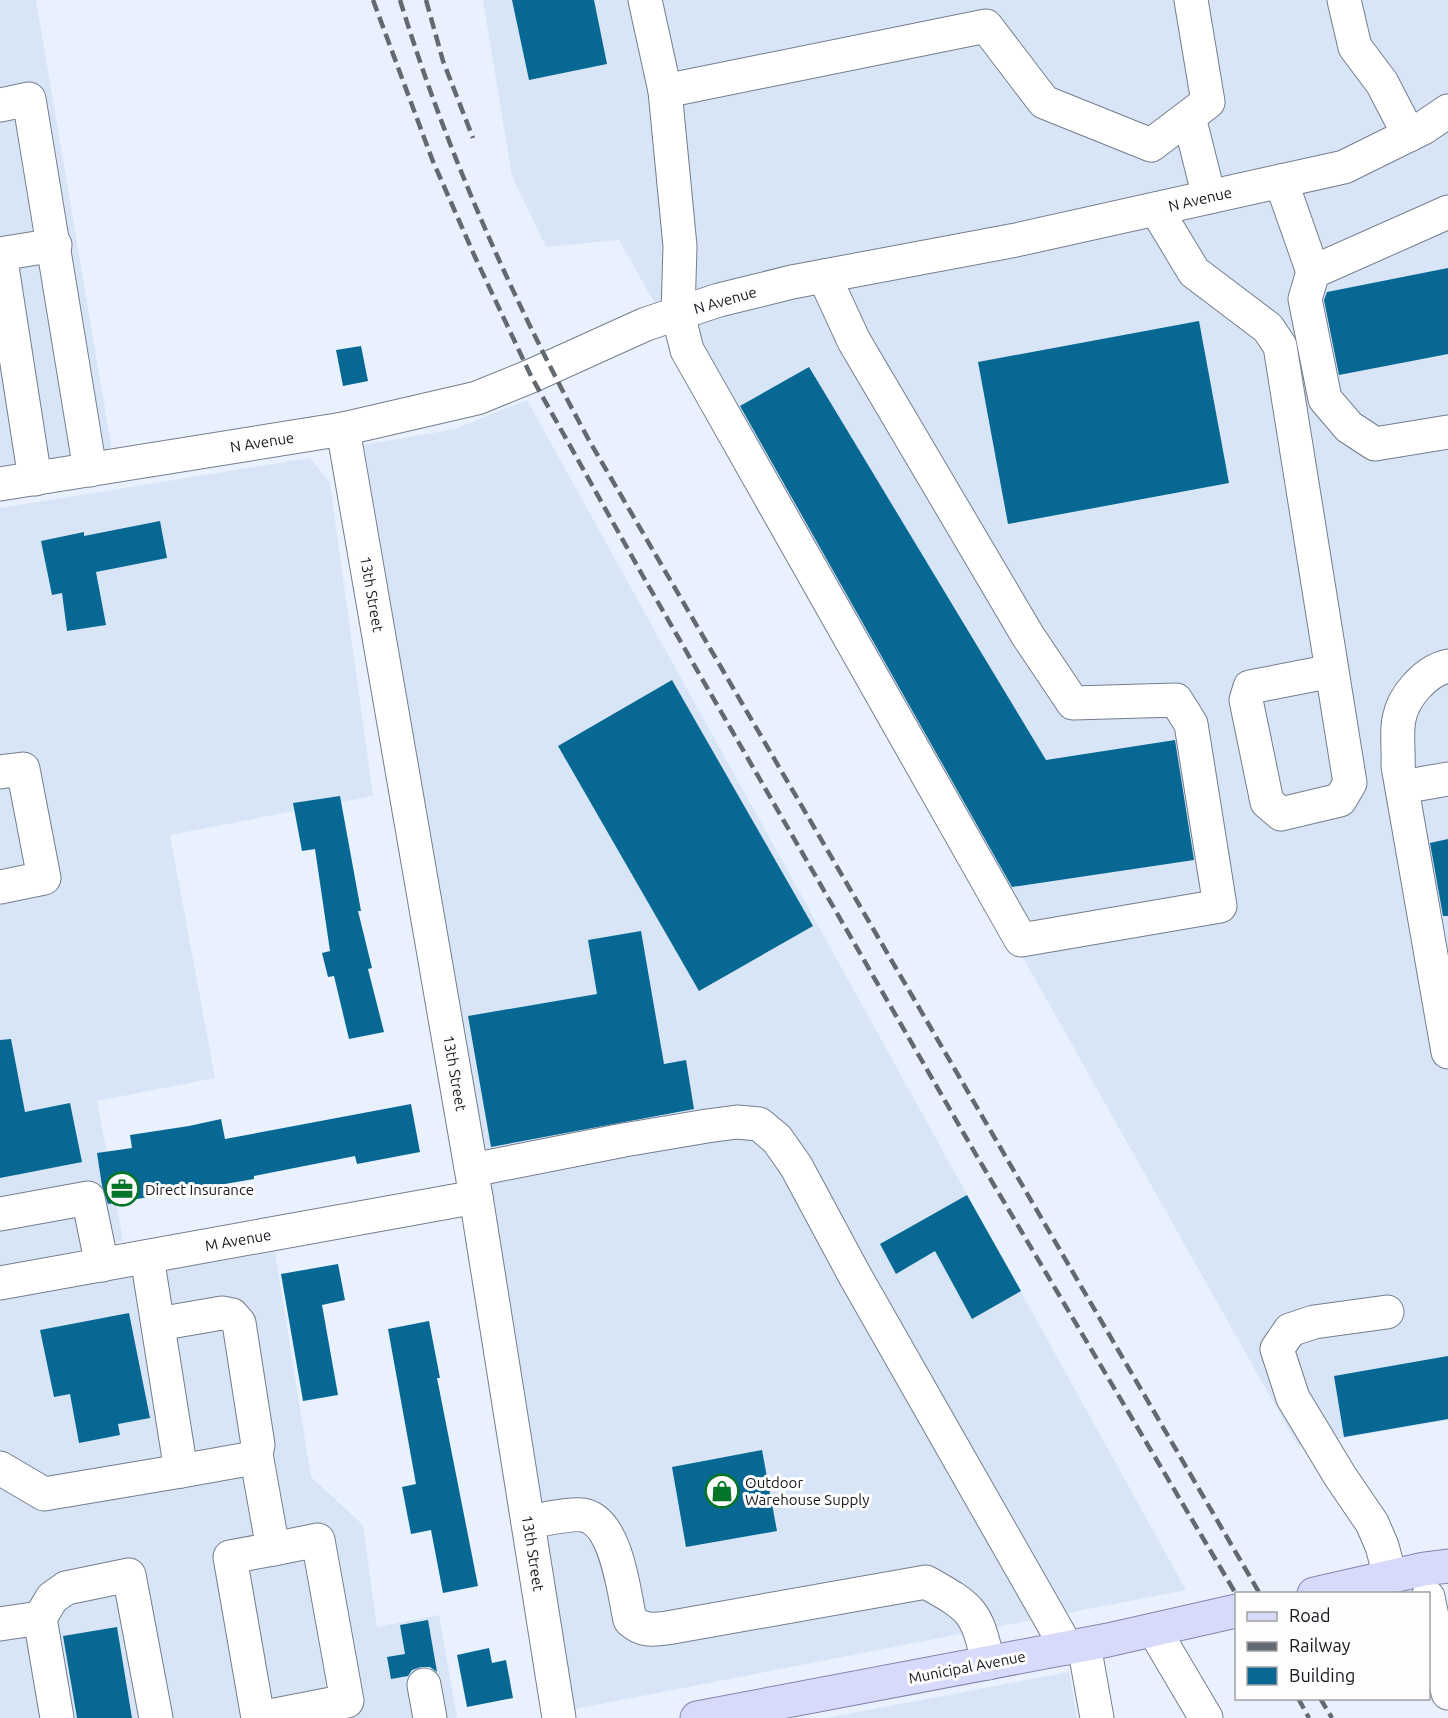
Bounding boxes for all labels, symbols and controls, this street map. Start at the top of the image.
street label: N Avenue [1167,183,1233,215]
street label: N Avenue [692,283,758,317]
street label: N Avenue [229,429,295,455]
street label: 13th Street [357,555,387,633]
street label: 13th Street [440,1034,470,1112]
office icon: Direct Insurance [104,1171,140,1207]
place label: Direct Insurance [145,1181,254,1198]
street label: M Avenue [204,1226,272,1254]
shop icon: Outdoor Warehouse Supply [704,1473,740,1509]
place label: Outdoor Warehouse Supply [745,1474,870,1508]
street label: 13th Street [519,1514,547,1592]
legend [1235,1592,1430,1700]
text: Road [1289,1605,1331,1625]
text: Railway [1289,1635,1351,1655]
street label: Municipal Avenue [907,1647,1027,1687]
text: Building [1289,1665,1355,1685]

